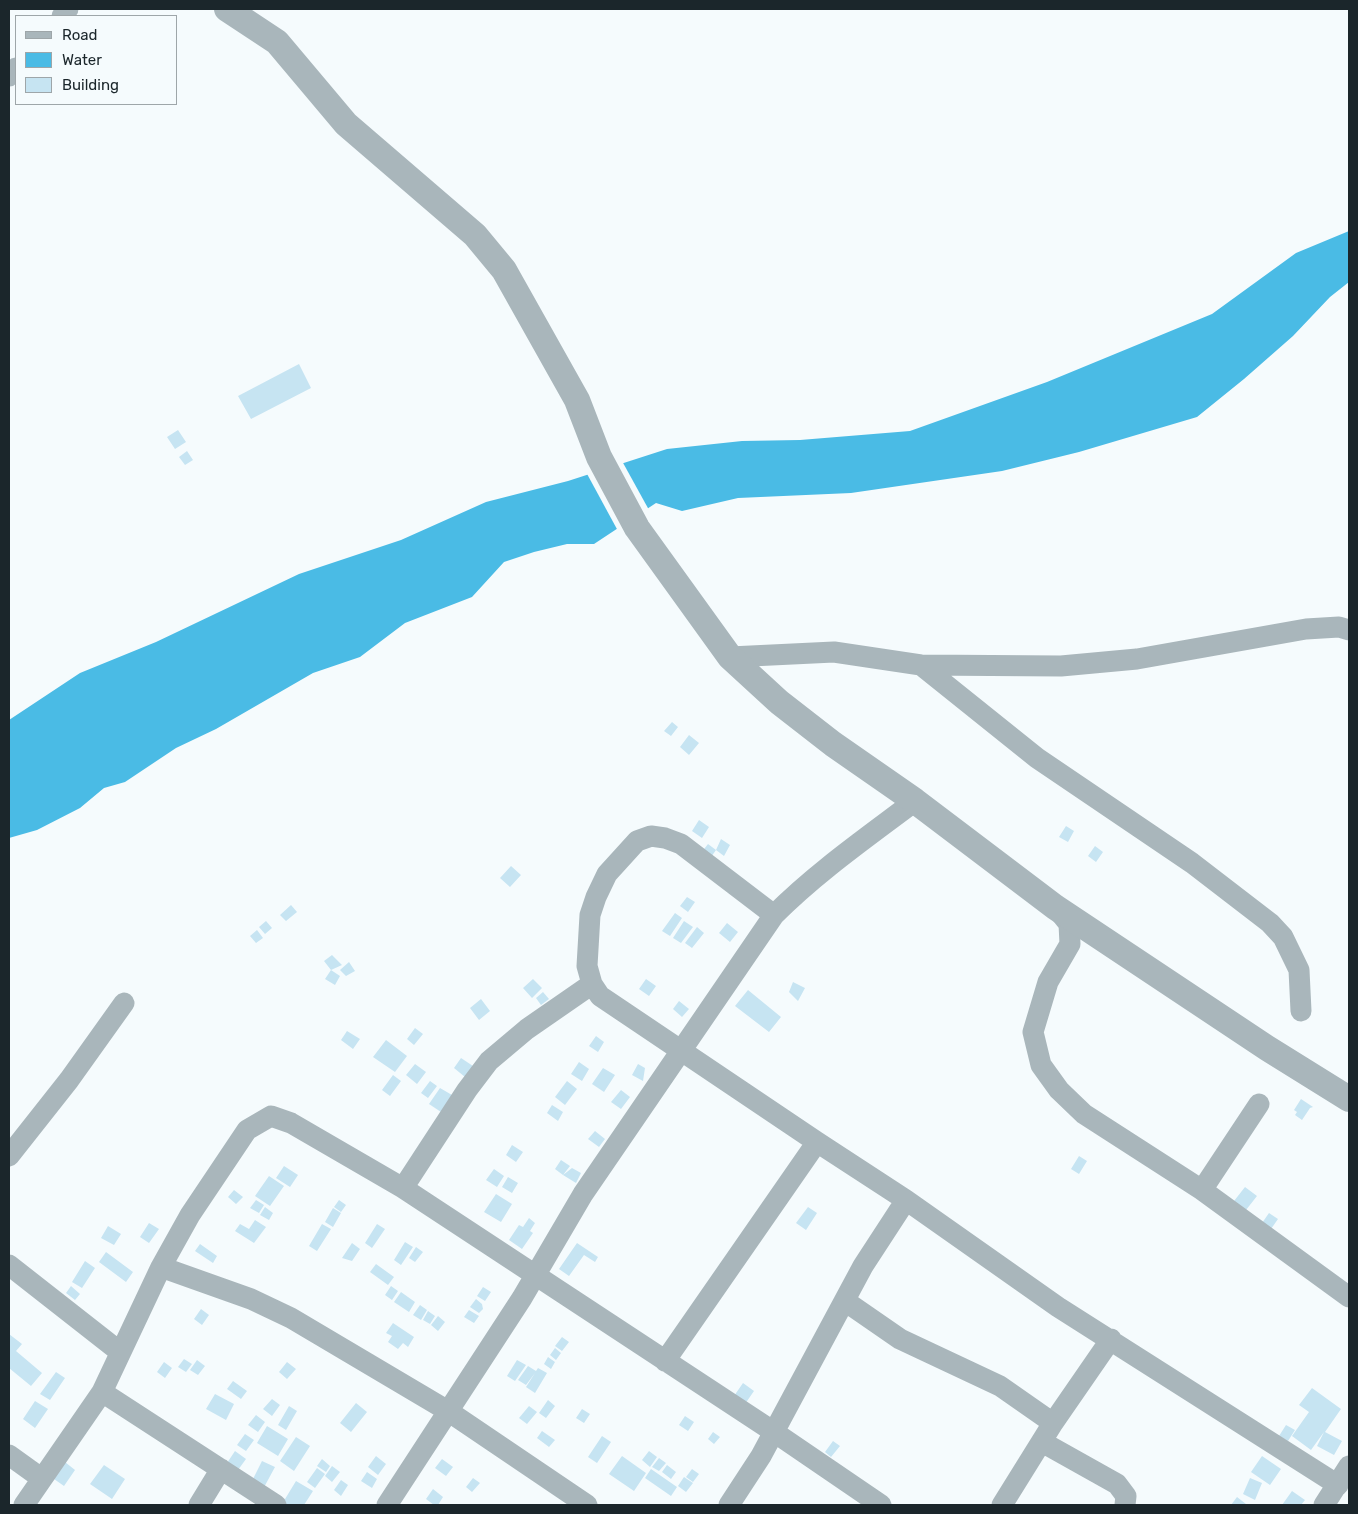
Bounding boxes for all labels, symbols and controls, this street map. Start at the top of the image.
legend [15,15,178,105]
text: Road [62,26,98,44]
text: Water [62,51,102,69]
text: Building [62,76,119,94]

